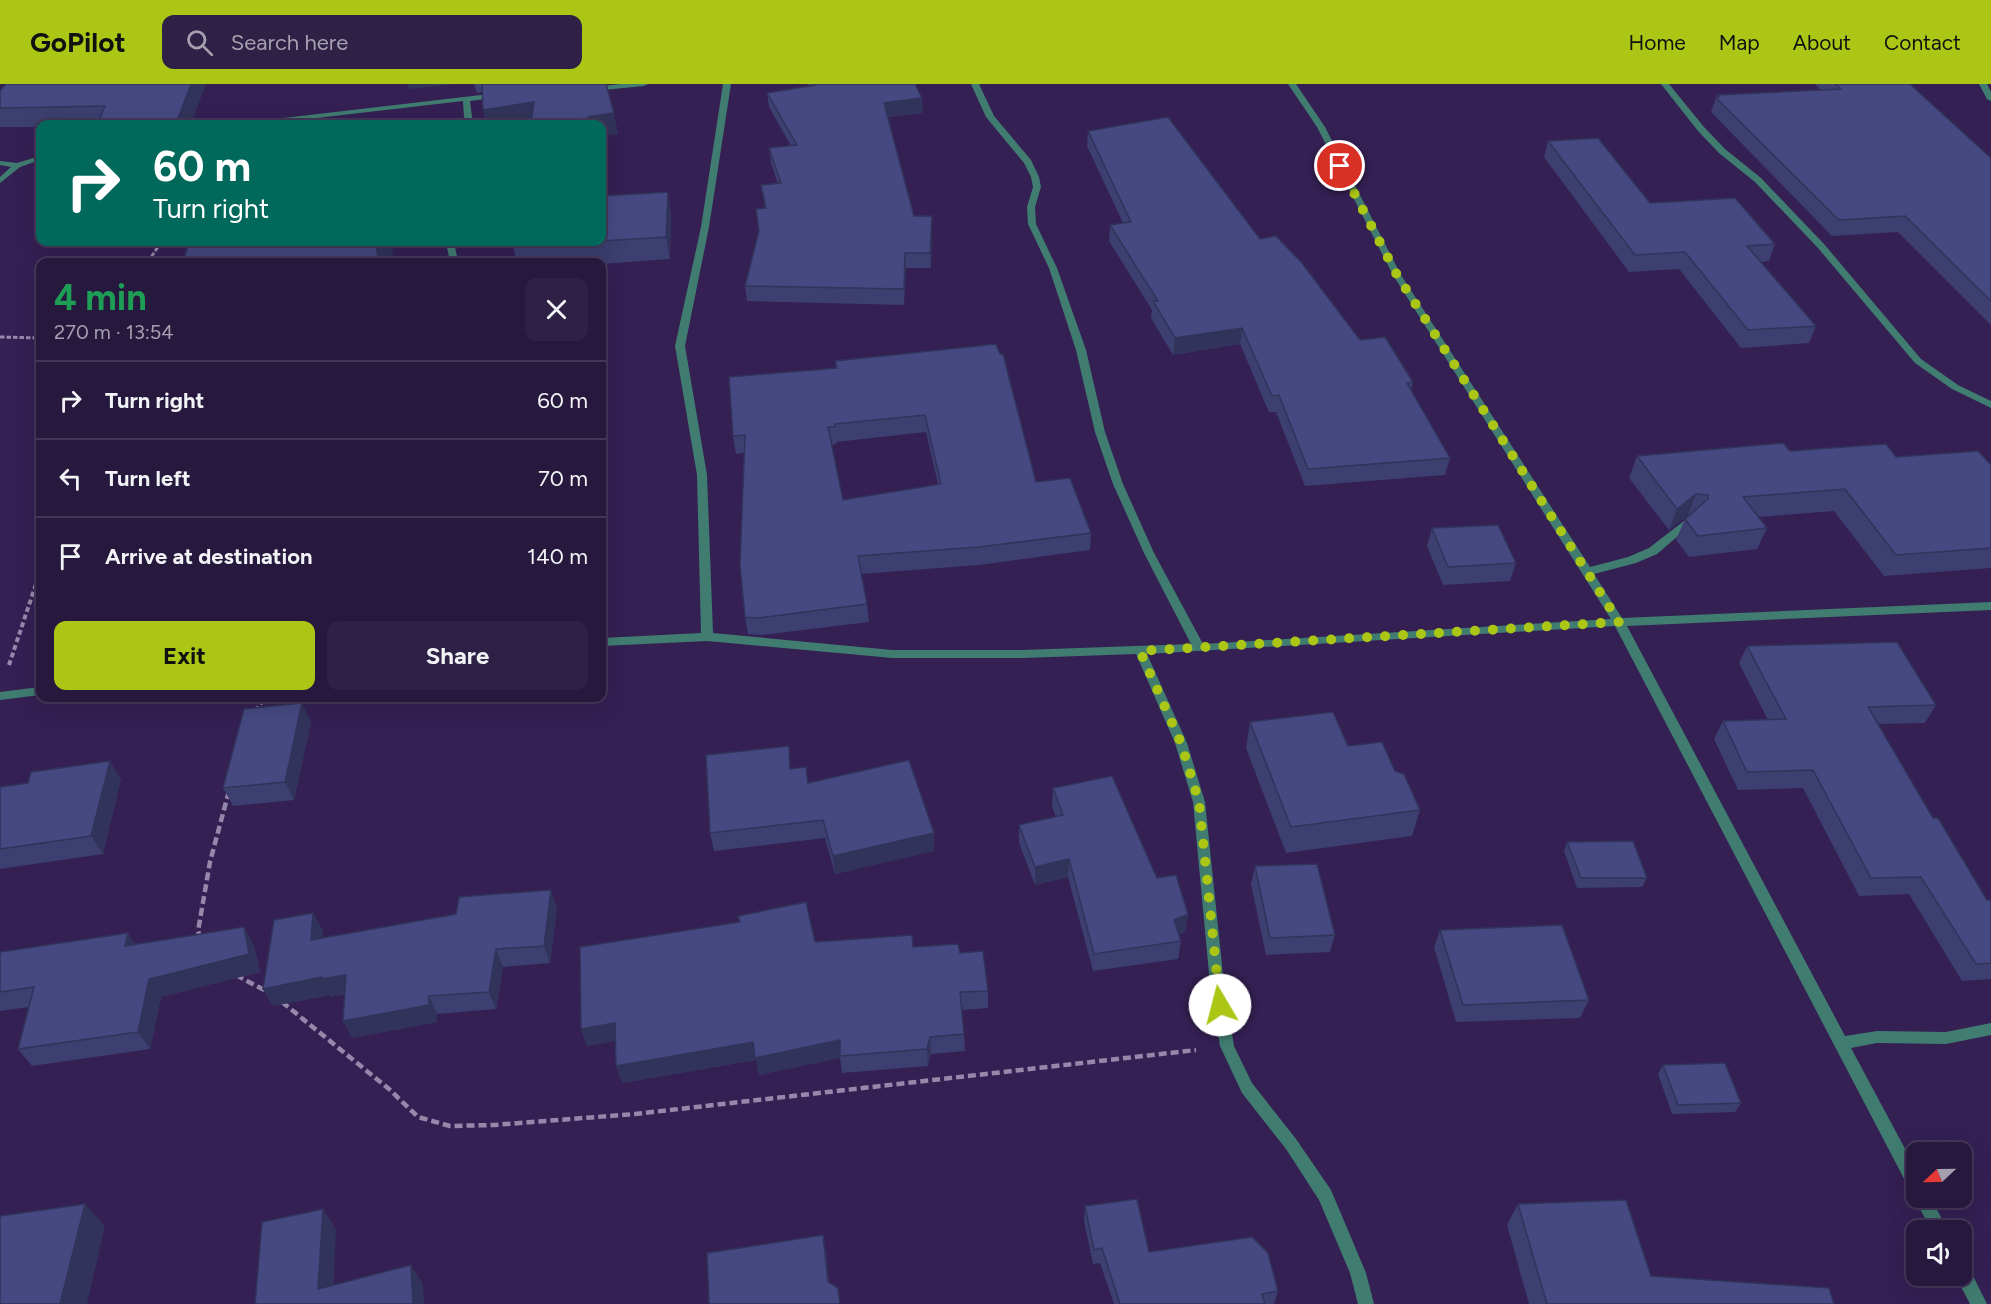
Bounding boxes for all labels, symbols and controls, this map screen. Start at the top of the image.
search box [162,15,582,69]
text: GoPilot [30,25,126,59]
icon: search [183,26,216,59]
text: Search here [231,29,348,56]
text: Home [1629,30,1686,55]
text: Map [1719,30,1760,55]
text: About [1793,30,1851,55]
text: Contact [1884,30,1961,55]
pin [1314,140,1365,191]
text: 60 m [153,141,251,192]
icon: right [54,144,132,222]
icon: arrive [1323,149,1356,182]
text: Turn right [153,192,269,225]
text: 4 min [54,276,147,319]
button: close [525,278,588,341]
text: 270 m · 13:54 [54,320,174,344]
icon: right [54,384,87,417]
text: Turn right [105,387,204,414]
text: 60 m [537,387,588,414]
icon: left [54,462,87,495]
text: Turn left [105,465,191,492]
text: 70 m [538,465,588,492]
icon: arrive [54,540,87,573]
text: Arrive at destination [105,543,313,570]
text: 140 m [527,543,588,570]
button: Exit [54,621,315,690]
button: Share [327,621,588,690]
position arrow [1188,973,1252,1037]
north arrow [1906,1142,1972,1208]
map controls [1906,1142,1972,1286]
button: sound [1906,1220,1972,1286]

